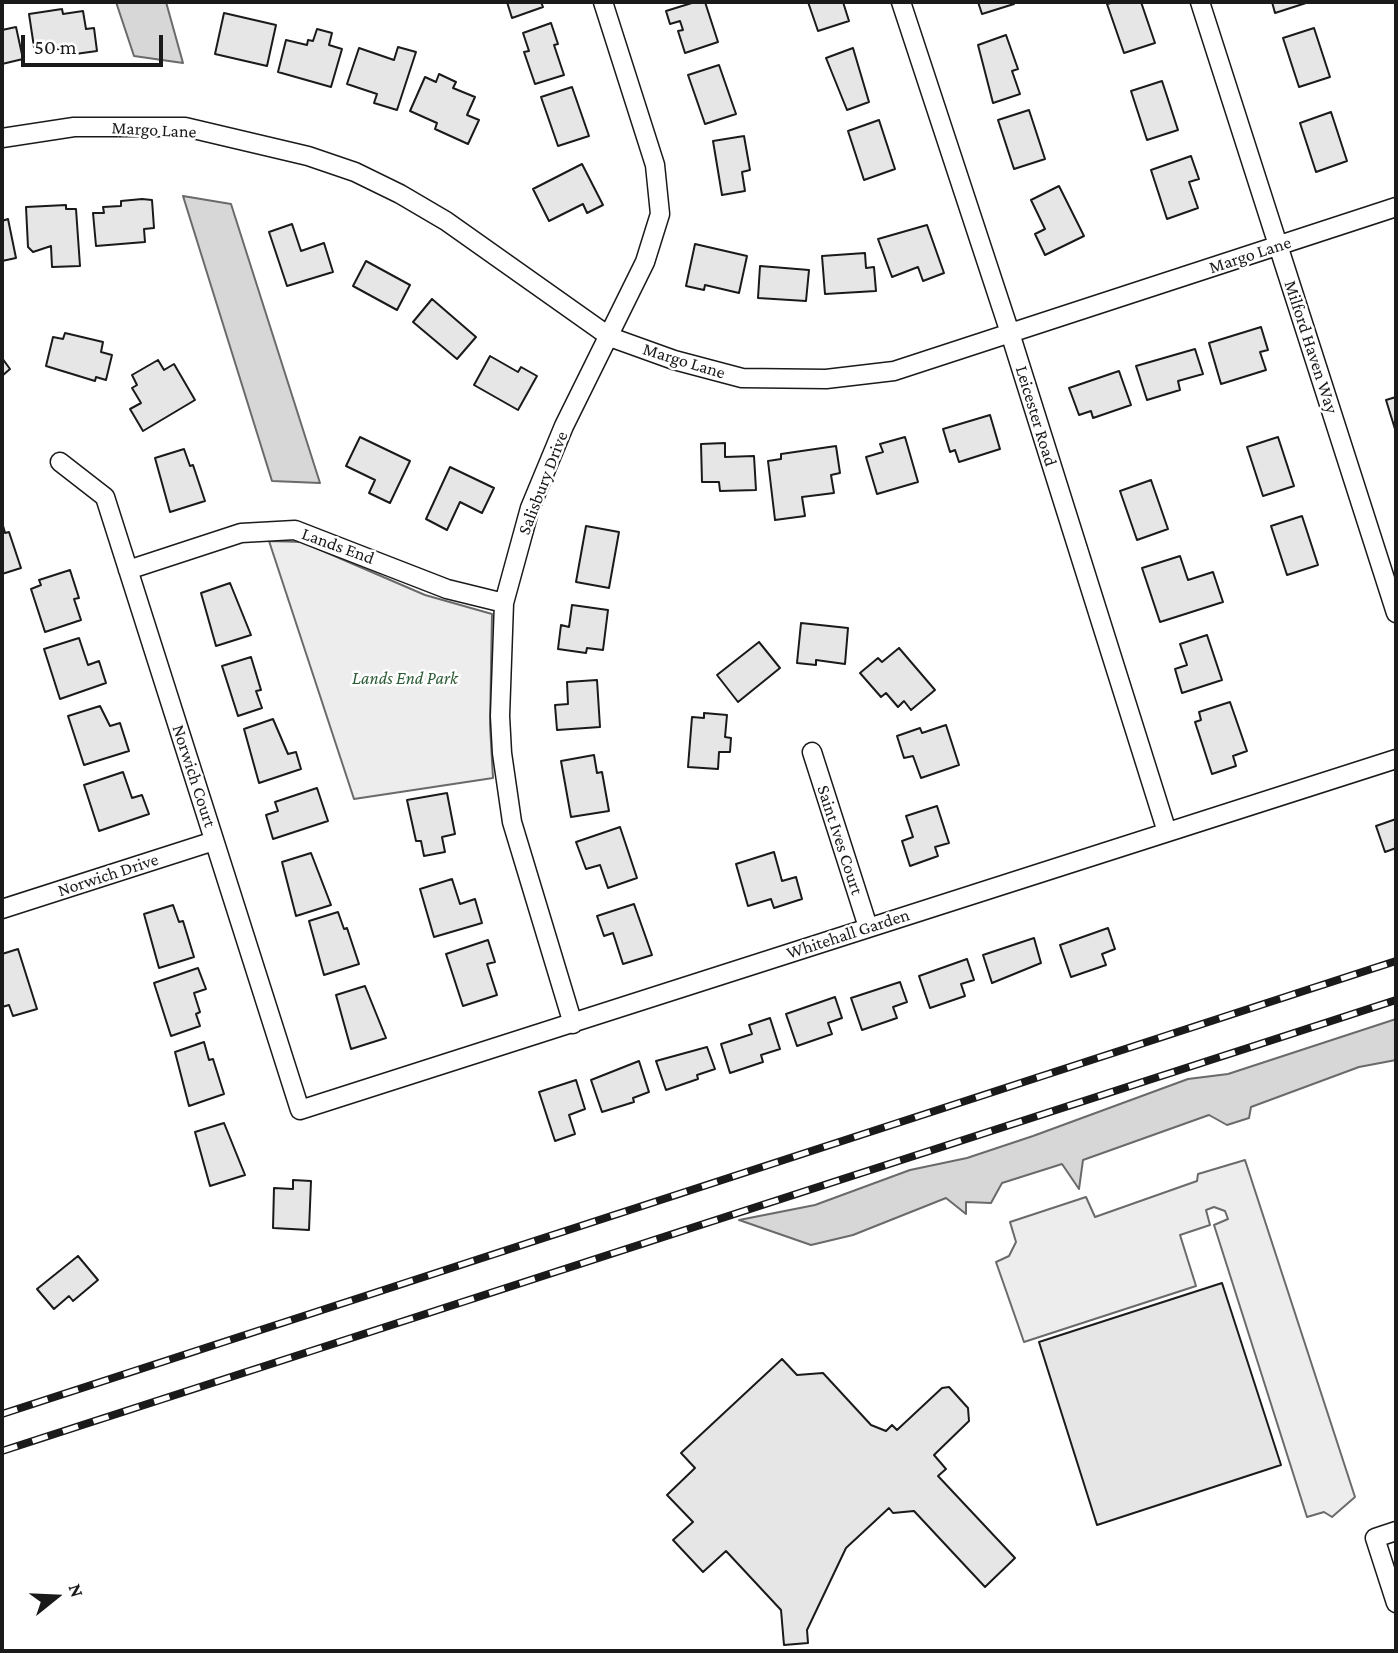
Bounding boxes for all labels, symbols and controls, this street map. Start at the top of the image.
scale bar [24,21,166,65]
text: 50 m [34,35,77,59]
street label: Margo Lane [111,117,197,143]
street label: Margo Lane [1206,232,1294,278]
street label: Milford Haven Way [1279,278,1343,416]
street label: Margo Lane [640,338,728,384]
street label: Leicester Road [1010,363,1062,469]
street label: Salisbury Drive [513,428,573,538]
street label: Lands End [299,523,377,569]
park label: Lands End Park [352,667,458,689]
street label: Norwich Court [167,722,221,830]
street label: Saint Ives Court [812,783,868,897]
street label: Norwich Drive [55,849,161,901]
street label: Whitehall Garden [784,904,912,964]
north arrow [21,1562,91,1632]
text: N [64,1581,88,1600]

